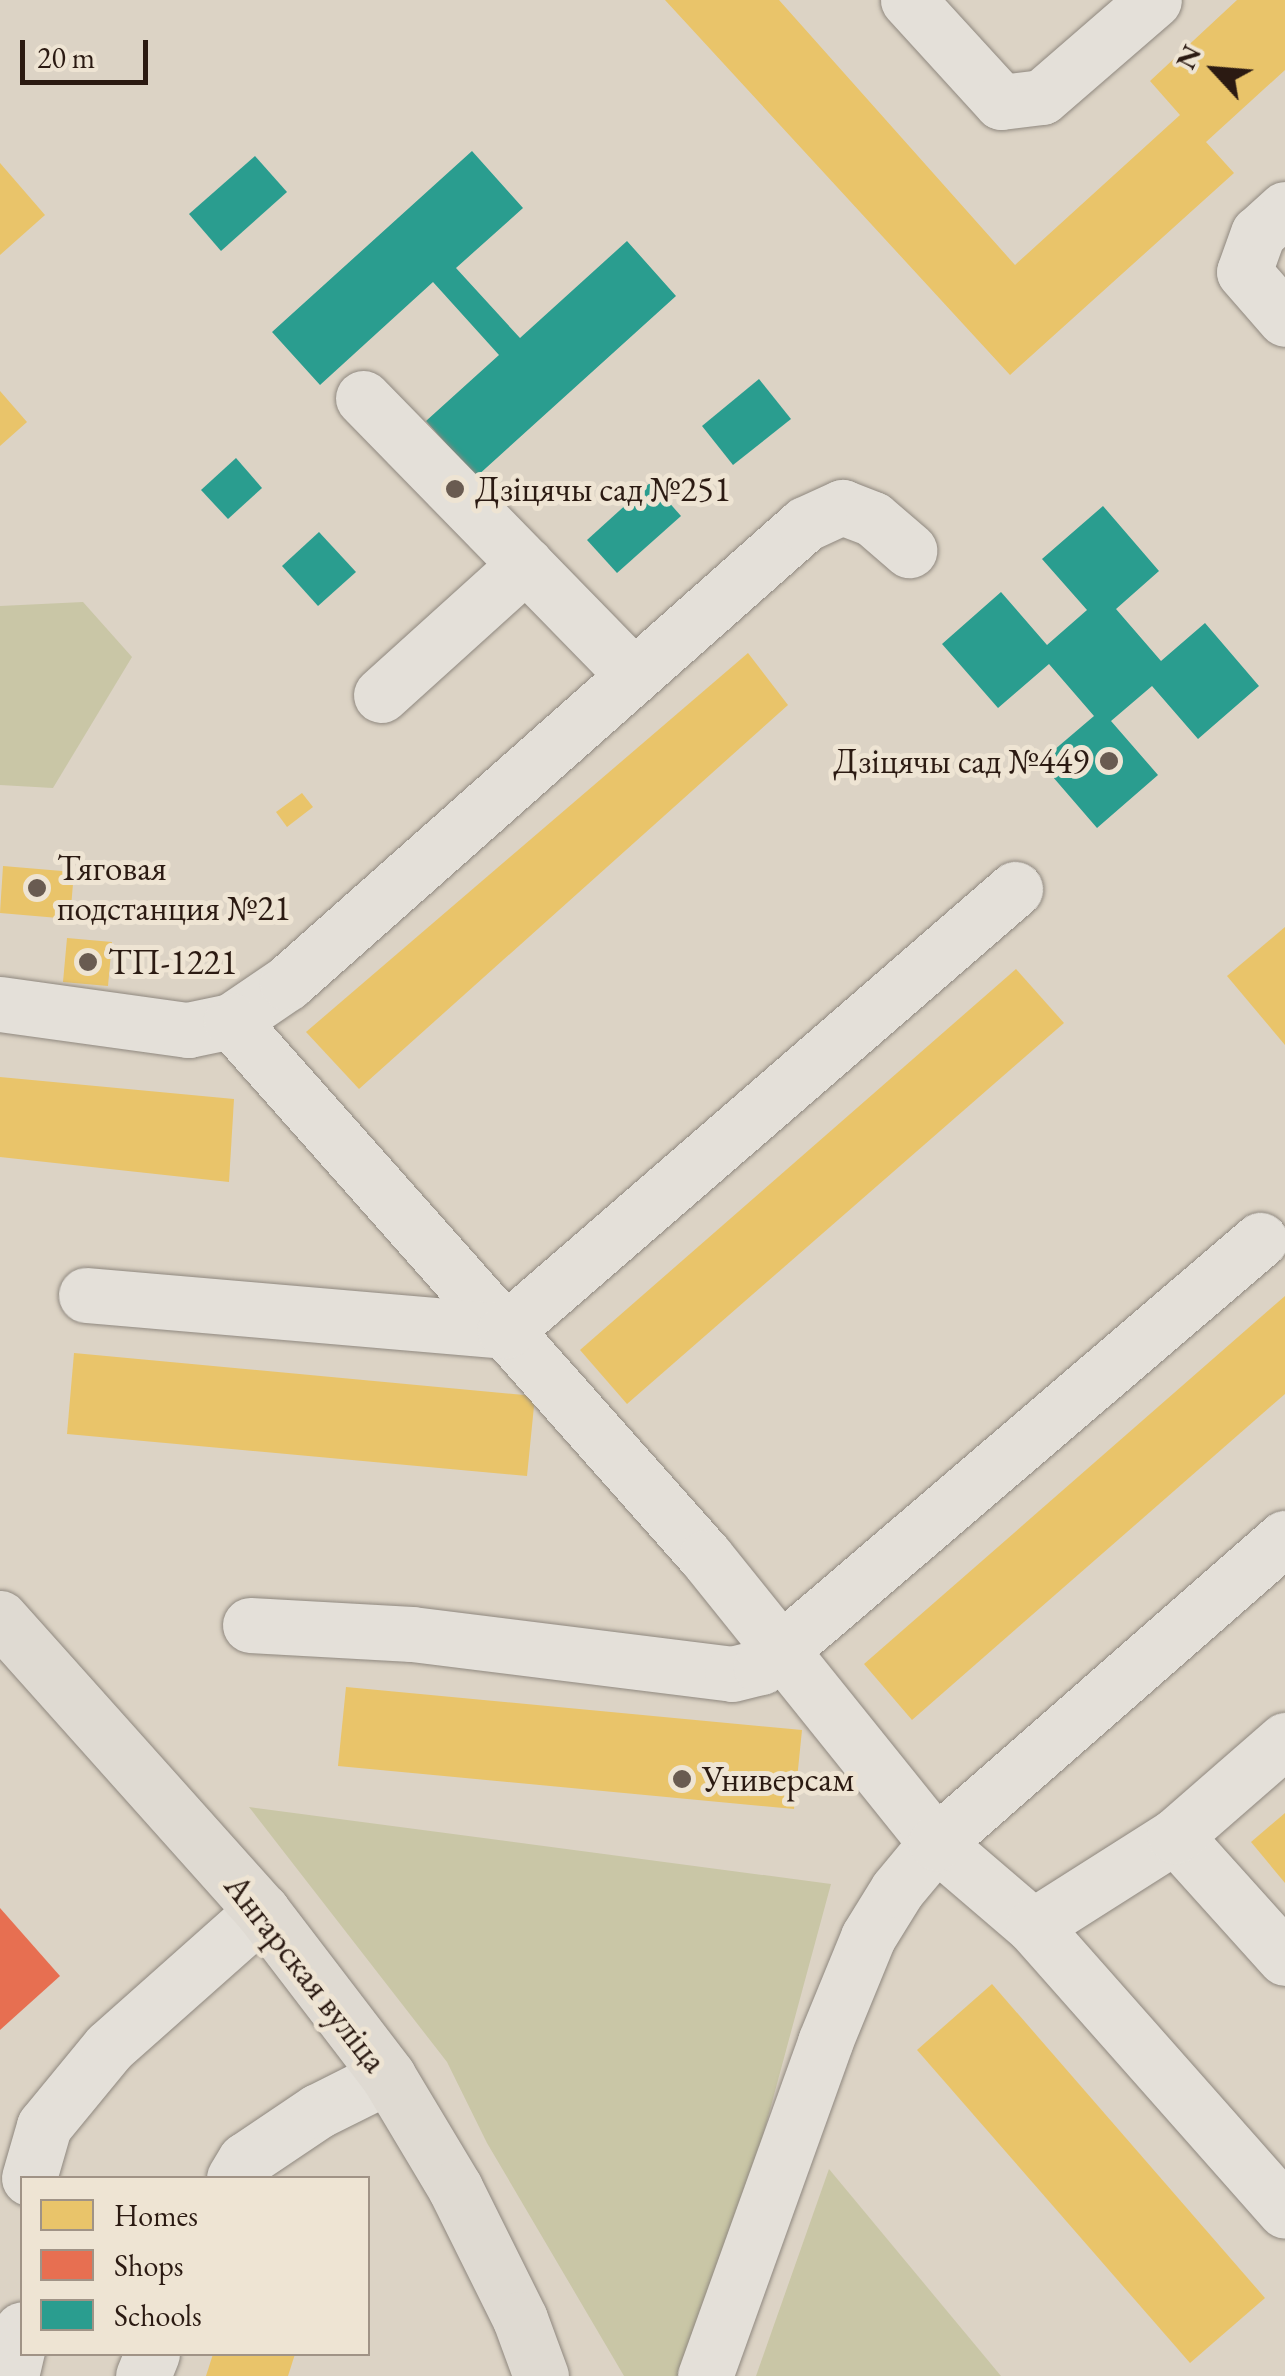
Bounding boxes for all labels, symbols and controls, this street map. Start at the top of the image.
scale bar [25,20,152,82]
north arrow [1165,20,1265,120]
text: 20 m [37,38,95,77]
text: N [1167,39,1209,75]
place label: Дзіцячы сад №251 [475,468,731,510]
marker: Дзіцячы сад №251 [444,478,466,500]
place label: Дзіцячы сад №449 [833,740,1089,782]
marker: Дзіцячы сад №449 [1098,750,1120,772]
place label: Тяговая подстанция №21 [57,847,291,929]
marker: Тяговая подстанция №21 [26,877,48,899]
place label: ТП-1221 [108,941,237,983]
marker: ТП-1221 [77,951,99,973]
place label: Универсам [702,1758,854,1800]
marker: Универсам [671,1768,693,1790]
street label: Ангарская вуліца [216,1866,396,2080]
legend [20,2176,370,2356]
text: Homes [114,2196,198,2235]
text: Shops [114,2246,184,2285]
text: Schools [114,2296,202,2335]

